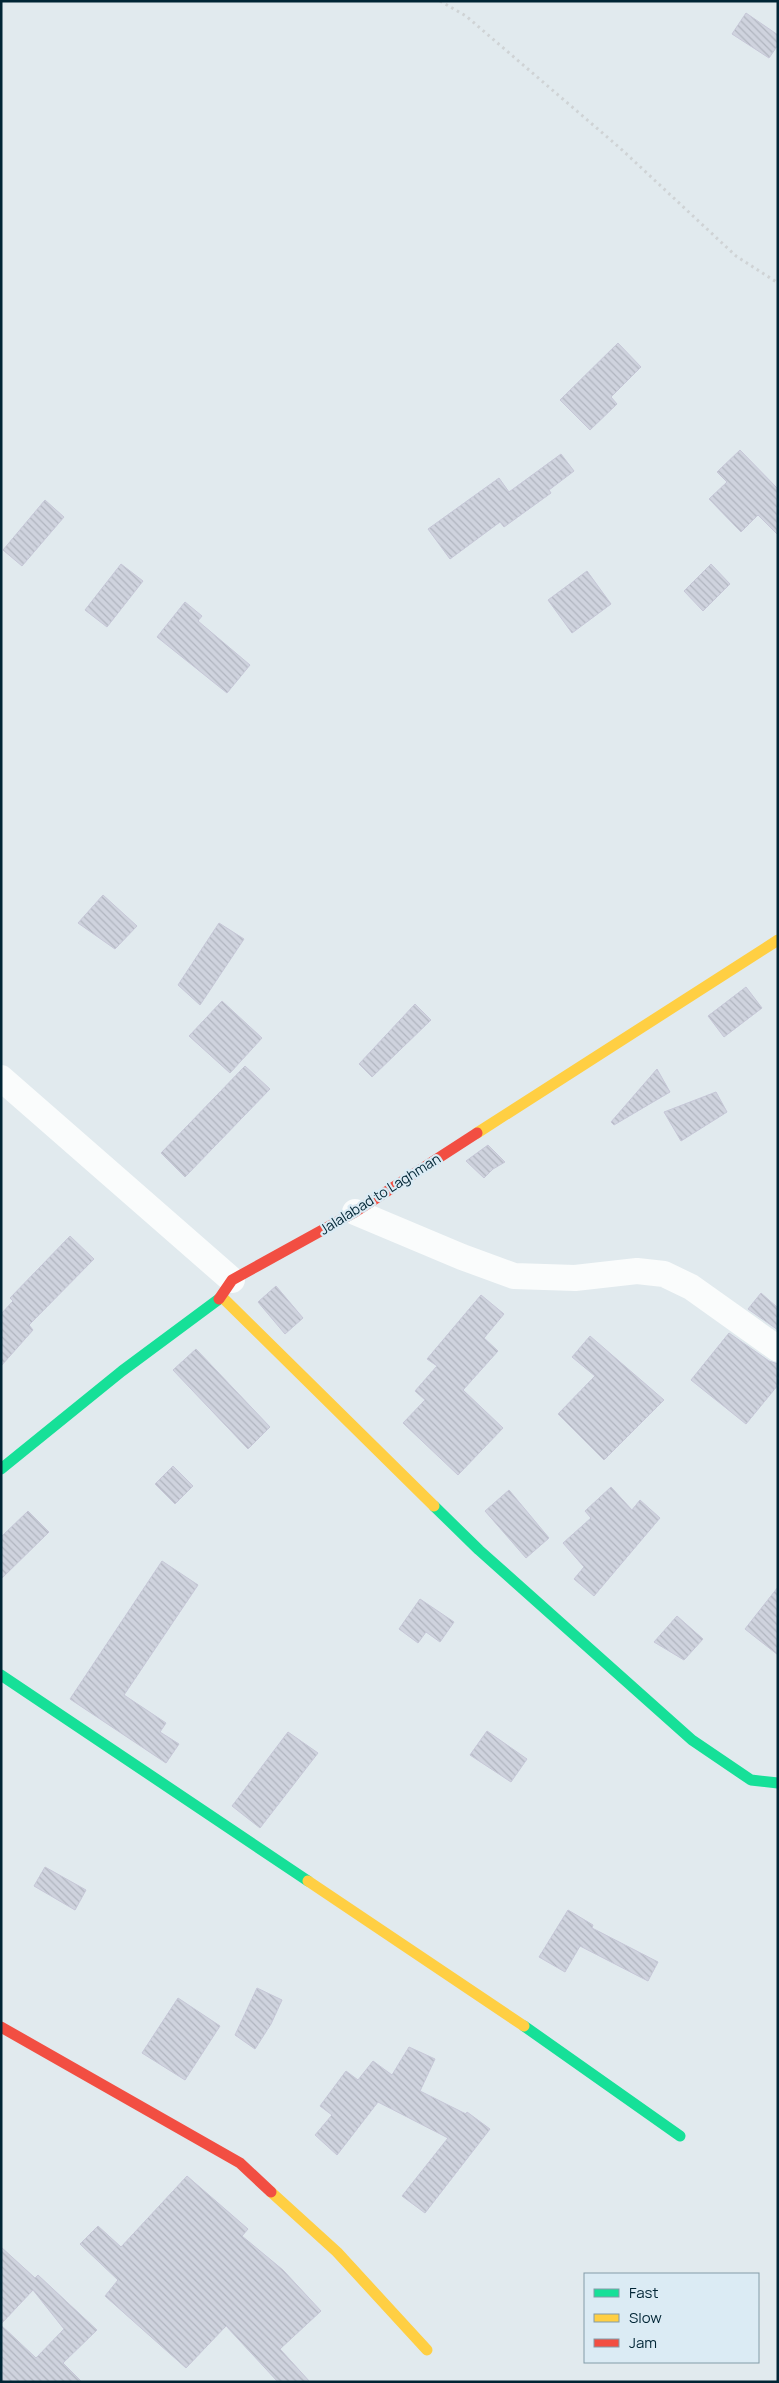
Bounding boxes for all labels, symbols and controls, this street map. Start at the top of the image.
street label: Jalalabad to Laghman [316,1149,444,1239]
legend [584,2273,759,2363]
text: Fast [629,2282,658,2303]
text: Slow [629,2307,662,2328]
text: Jam [629,2332,657,2353]

